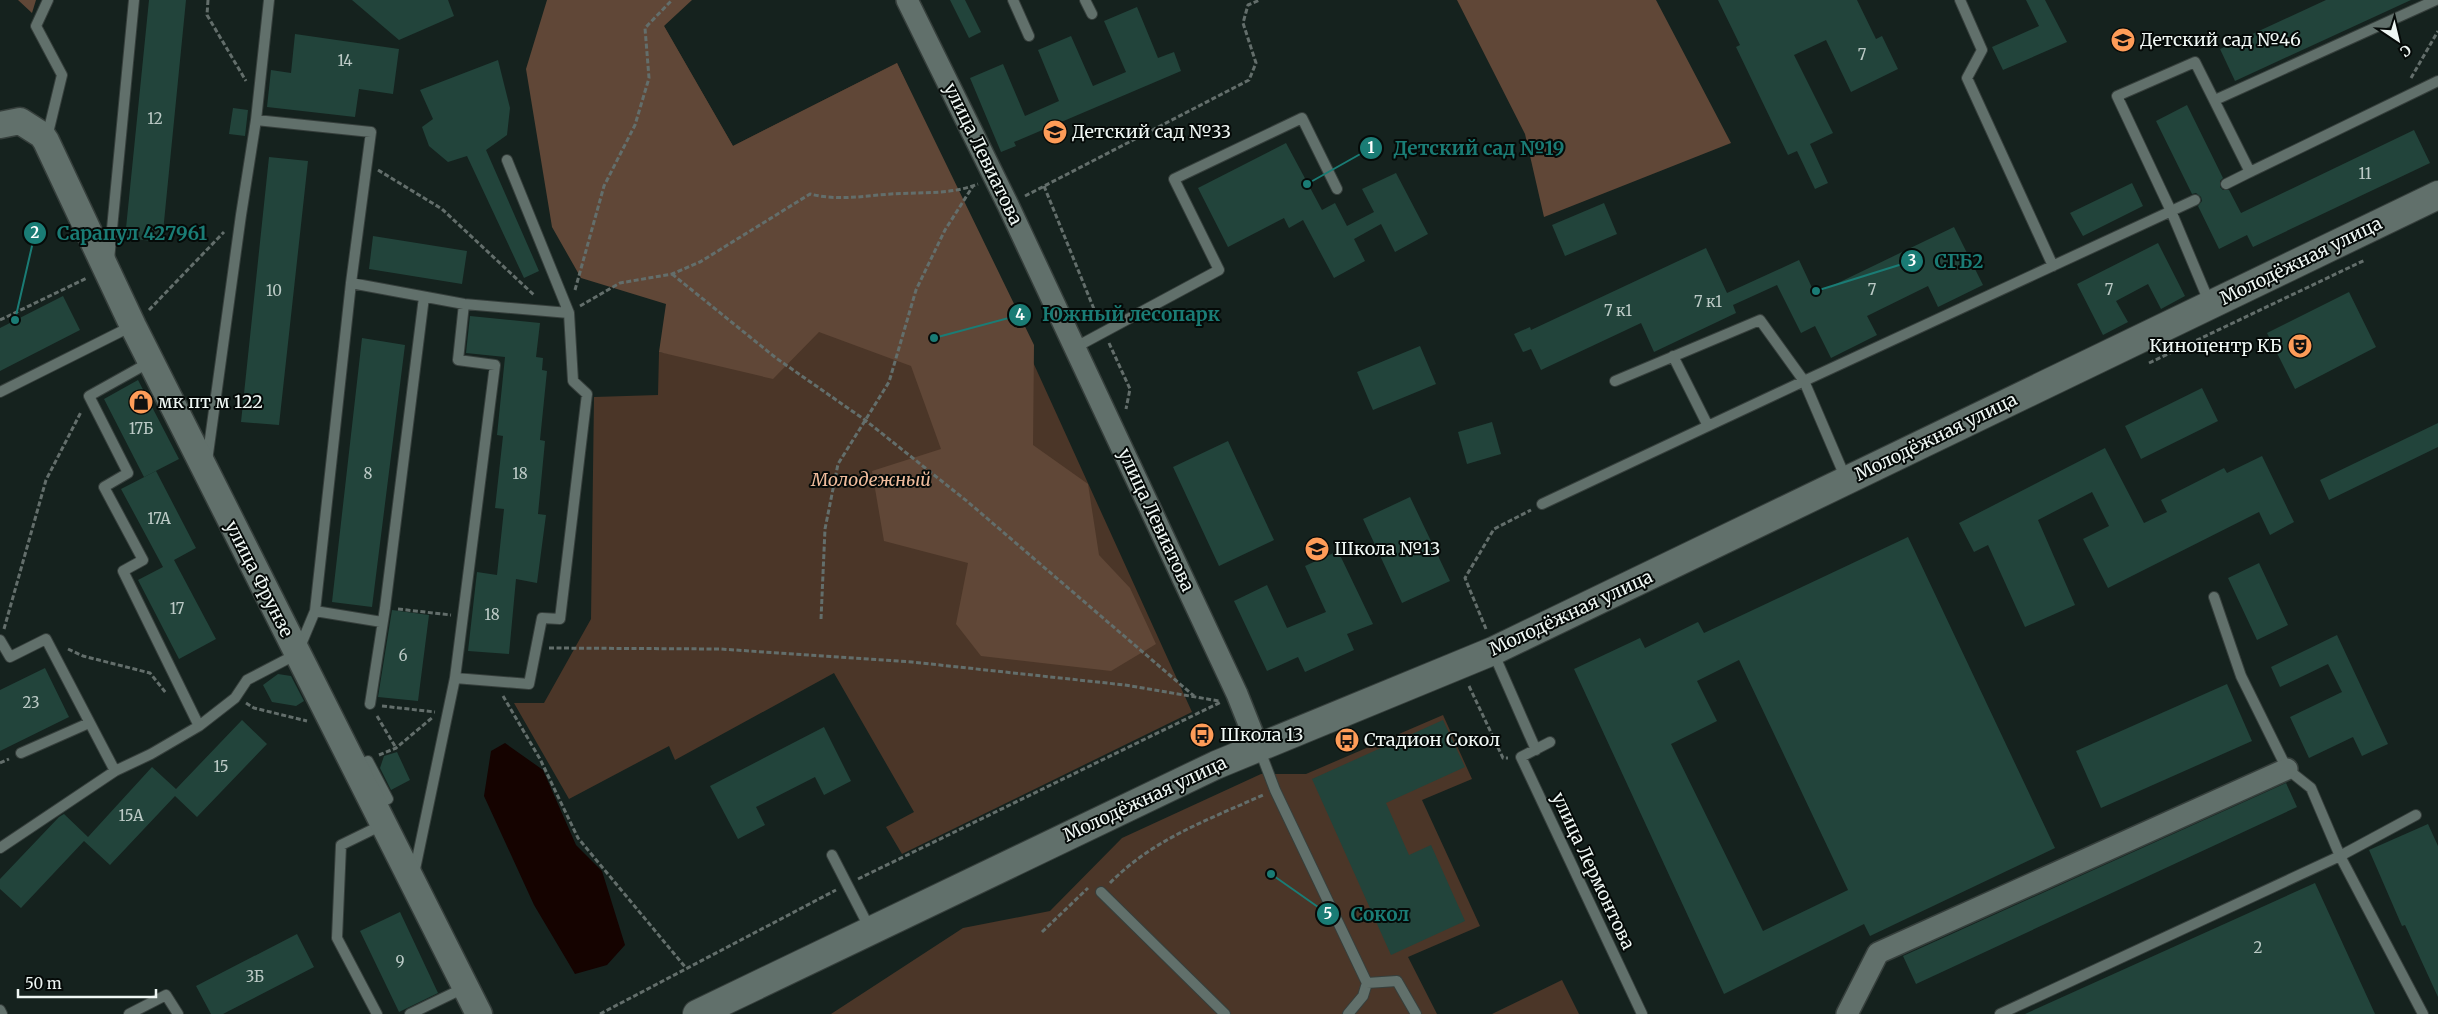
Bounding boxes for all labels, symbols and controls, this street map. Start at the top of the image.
north arrow [2373,15,2423,65]
school or university icon: Детский сад №46 [2110,27,2136,53]
place label: Детский сад №46 [2140,28,2301,51]
text: С [2396,41,2414,61]
house number: 7 [1858,45,1867,64]
house number: 14 [337,51,353,70]
street label: улица Левиатова [939,79,1028,229]
house number: 12 [147,109,163,128]
school or university icon: Детский сад №33 [1042,119,1068,145]
place label: Детский сад №33 [1072,120,1231,143]
callout: Детский сад №19 [1359,131,1575,165]
text: Детский сад №19 [1394,136,1564,160]
text: 1 [1368,138,1375,157]
house number: 11 [2358,164,2372,183]
street label: Молодёжная улица [2216,211,2386,310]
callout: Сарапул 427961 [22,216,217,250]
text: Сарапул 427961 [57,221,207,245]
text: 2 [31,223,40,242]
callout: СГБ2 [1899,244,1993,278]
text: СГБ2 [1935,249,1983,273]
text: 3 [1908,251,1916,270]
house number: 7 [1868,280,1877,299]
house number: 7 [2105,280,2114,299]
house number: 10 [266,281,282,300]
house number: 7 к1 [1694,292,1722,311]
callout: Южный лесопарк [1007,298,1230,332]
house number: 7 к1 [1604,301,1632,320]
text: Южный лесопарк [1042,302,1220,326]
text: 4 [1015,305,1025,324]
theatre icon: Киноцентр КБ [2287,333,2313,359]
place label: Киноцентр КБ [2149,334,2282,357]
street label: Молодёжная улица [1851,387,2021,486]
shop icon: мк пт м 122 [128,389,154,415]
place label: мк пт м 122 [158,390,263,413]
house number: 17Б [129,419,153,438]
street label: улица Левиатова [1113,444,1200,595]
house number: 8 [364,464,373,483]
house number: 18 [512,464,528,483]
park label: Молодежный [810,468,931,491]
house number: 17А [147,509,171,528]
street label: улица Фрунзе [220,517,299,641]
school or university icon: Школа №13 [1304,536,1330,562]
place label: Школа №13 [1334,537,1440,560]
street label: Молодёжная улица [1485,564,1657,661]
house number: 17 [170,599,185,618]
house number: 18 [484,605,500,624]
house number: 6 [398,646,408,665]
house number: 23 [23,693,39,712]
bus stop icon: Школа 13 [1189,722,1215,748]
place label: Школа 13 [1220,723,1304,746]
bus stop icon: Стадион Сокол [1334,727,1360,753]
place label: Стадион Сокол [1364,728,1500,751]
street label: Молодёжная улица [1059,750,1231,847]
house number: 15 [213,757,229,776]
street label: улица Лермонтова [1547,788,1640,954]
house number: 15А [118,806,144,825]
callout: Сокол [1316,897,1419,931]
text: Сокол [1351,902,1409,926]
text: 5 [1324,904,1332,923]
house number: 2 [2254,938,2263,957]
house number: 9 [395,952,405,971]
scale bar [18,966,155,998]
house number: 3Б [246,967,264,986]
text: 50 m [25,974,62,993]

